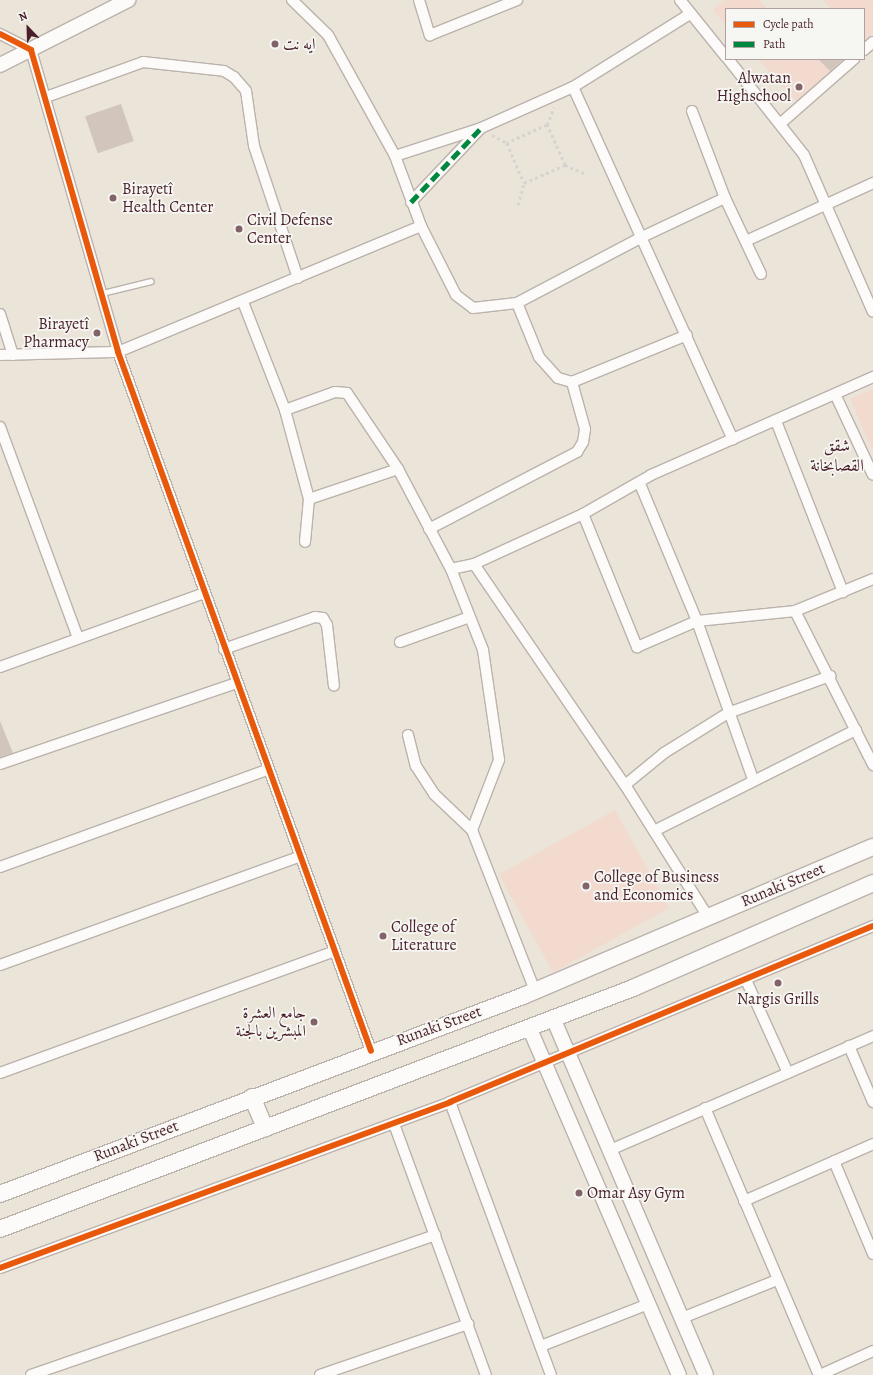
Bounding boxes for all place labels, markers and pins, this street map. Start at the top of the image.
place label: ايه نت [283,34,315,54]
marker: ايه نت [270,39,280,49]
place label: Alwatan Highschool [716,68,791,106]
marker: Alwatan Highschool [794,82,804,92]
place label: Birayetî Health Center [122,179,213,217]
marker: Birayetî Health Center [107,192,119,204]
place label: Civil Defense Center [247,210,333,248]
marker: Civil Defense Center [234,224,244,234]
place label: Birayetî Pharmacy [23,314,89,352]
marker: Birayetî Pharmacy [92,328,102,338]
place label: College of Business and Economics [594,867,719,905]
marker: College of Business and Economics [581,881,591,891]
place label: College of Literature [391,917,457,955]
marker: College of Literature [378,931,388,941]
marker: Nargis Grills [773,978,783,988]
place label: Nargis Grills [737,989,819,1009]
place label: جامع العشرة المبشرين بالجنة [235,1003,306,1041]
marker: جامع العشرة المبشرين بالجنة [309,1017,319,1027]
place label: Omar Asy Gym [587,1183,685,1203]
marker: Omar Asy Gym [574,1188,584,1198]

